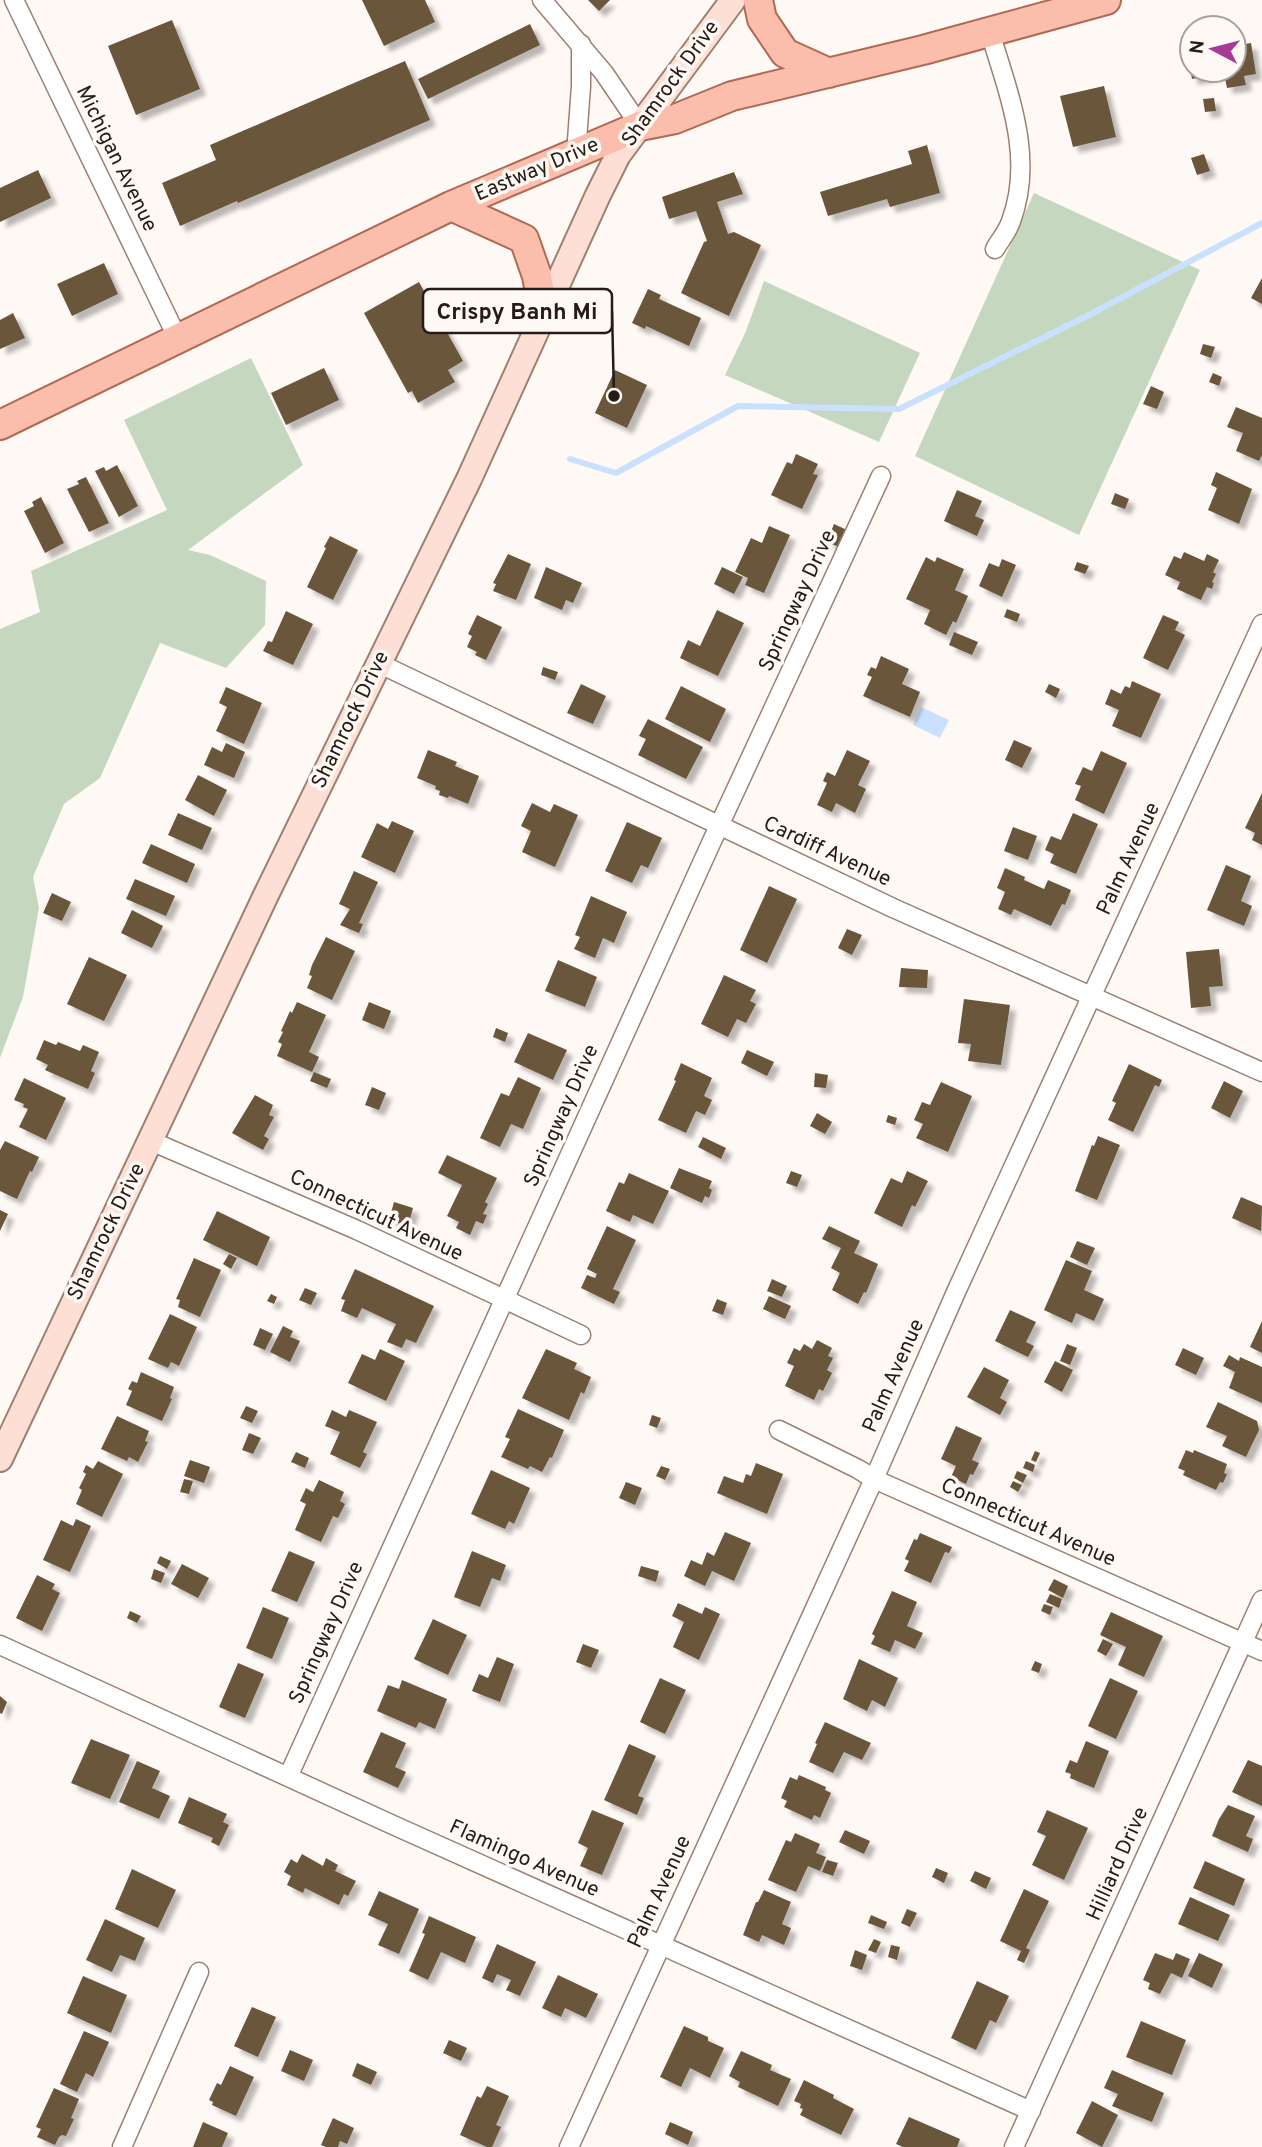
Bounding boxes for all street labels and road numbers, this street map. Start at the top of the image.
street label: Shamrock Drive [616,15,726,153]
street label: Michigan Avenue [69,81,163,237]
street label: Eastway Drive [471,132,603,208]
street label: Springway Drive [753,526,843,676]
street label: Shamrock Drive [306,647,396,793]
street label: Palm Avenue [1091,798,1167,920]
street label: Cardiff Avenue [759,811,895,893]
street label: Springway Drive [518,1040,606,1192]
street label: Shamrock Drive [62,1159,152,1305]
street label: Connecticut Avenue [285,1164,467,1268]
street label: Palm Avenue [857,1315,931,1437]
street label: Connecticut Avenue [936,1472,1120,1574]
street label: Springway Drive [283,1557,371,1709]
street label: Hilliard Drive [1081,1803,1155,1925]
street label: Flamingo Avenue [445,1814,603,1904]
street label: Palm Avenue [622,1831,698,1953]

